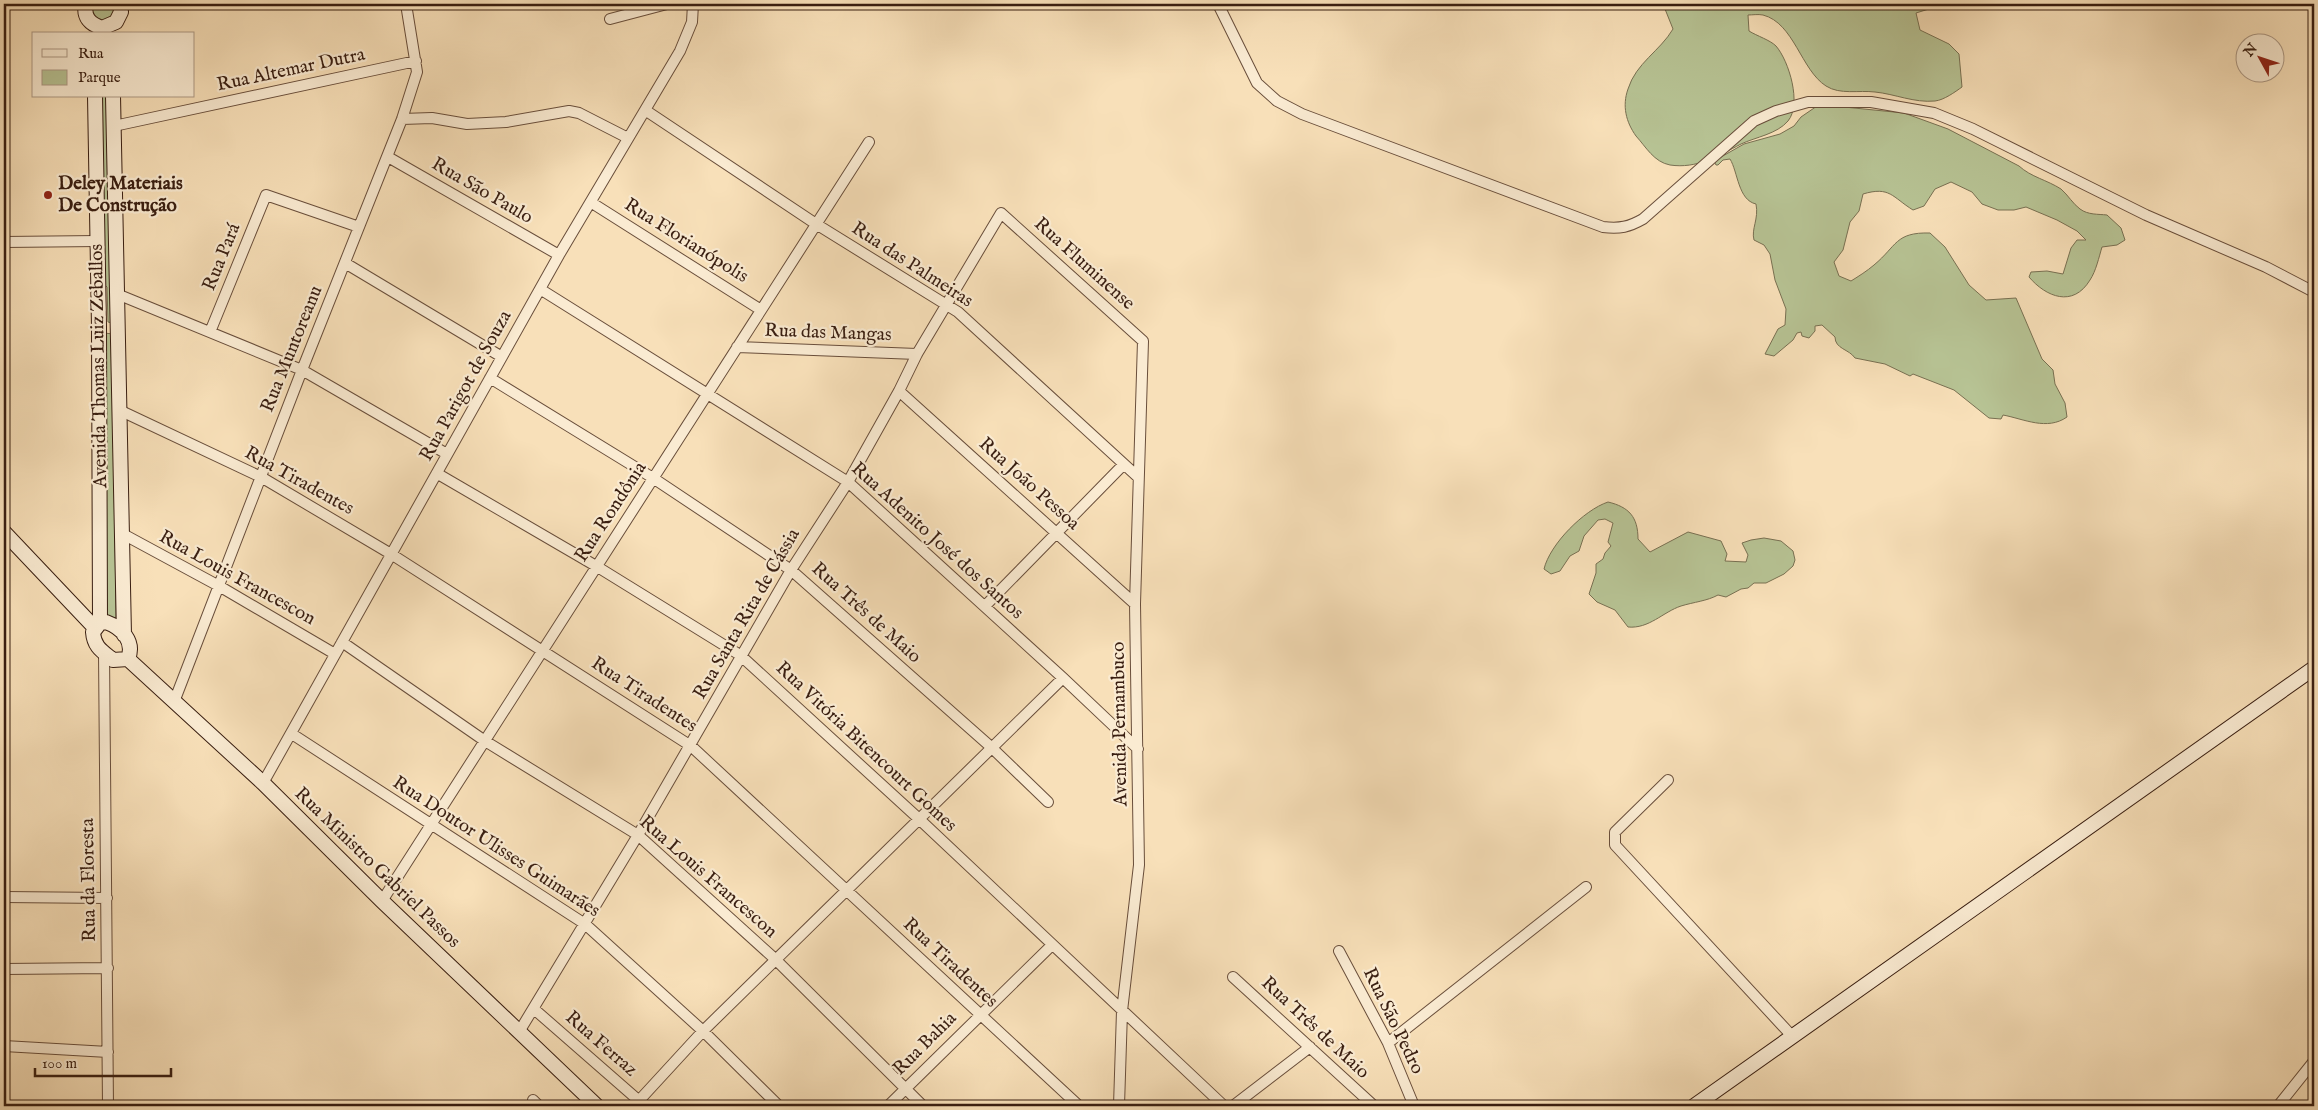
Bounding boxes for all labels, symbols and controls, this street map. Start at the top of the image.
legend [32,32,195,98]
north arrow [2236,32,2286,82]
text: N [2239,40,2262,61]
street label: Rua Altemar Dutra [215,42,368,97]
text: Rua [78,44,104,63]
text: Parque [78,68,121,87]
street label: Rua São Paulo [427,152,537,230]
place label: Deley Materiais De Construção [58,172,183,218]
marker: Deley Materiais De Construção [42,189,54,201]
street label: Rua Florianópolis [619,193,753,289]
street label: Rua Fluminense [1029,212,1140,316]
street label: Rua das Palmeiras [847,217,977,313]
street label: Rua Pará [198,219,247,294]
street label: Avenida Thomas Luiz Zeballos [85,244,113,489]
street label: Rua Muntoreanu [256,282,328,416]
street label: Rua Parigot de Souza [415,306,518,466]
street label: Rua das Mangas [764,319,892,347]
street label: Rua João Pessoa [973,432,1085,536]
street label: Rua Tiradentes [240,441,358,521]
street label: Rua Rondônia [570,457,653,567]
street label: Rua Adenito José dos Santos [846,457,1028,625]
street label: Rua Santa Rita de Cássia [688,524,806,704]
street label: Rua Louis Francescon [155,525,319,631]
street label: Rua Três de Maio [806,557,926,669]
street label: Avenida Pernambuco [1107,641,1133,808]
street label: Rua Tiradentes [587,652,701,738]
street label: Rua Vitória Bitencourt Gomes [770,657,962,837]
street label: Rua Doutor Ulisses Guimarães [388,771,604,923]
street label: Rua Ministro Gabriel Passos [289,782,465,954]
street label: Rua Louis Francescon [634,810,782,944]
street label: Rua da Floresta [76,817,102,942]
street label: Rua Tiradentes [897,913,1003,1013]
street label: Rua São Pedro [1357,964,1429,1078]
street label: Rua Três de Maio [1256,972,1374,1084]
street label: Rua Ferraz [560,1006,642,1082]
street label: Rua Bahia [888,1006,963,1081]
scale bar [35,1045,171,1077]
text: 100 m [42,1054,78,1073]

